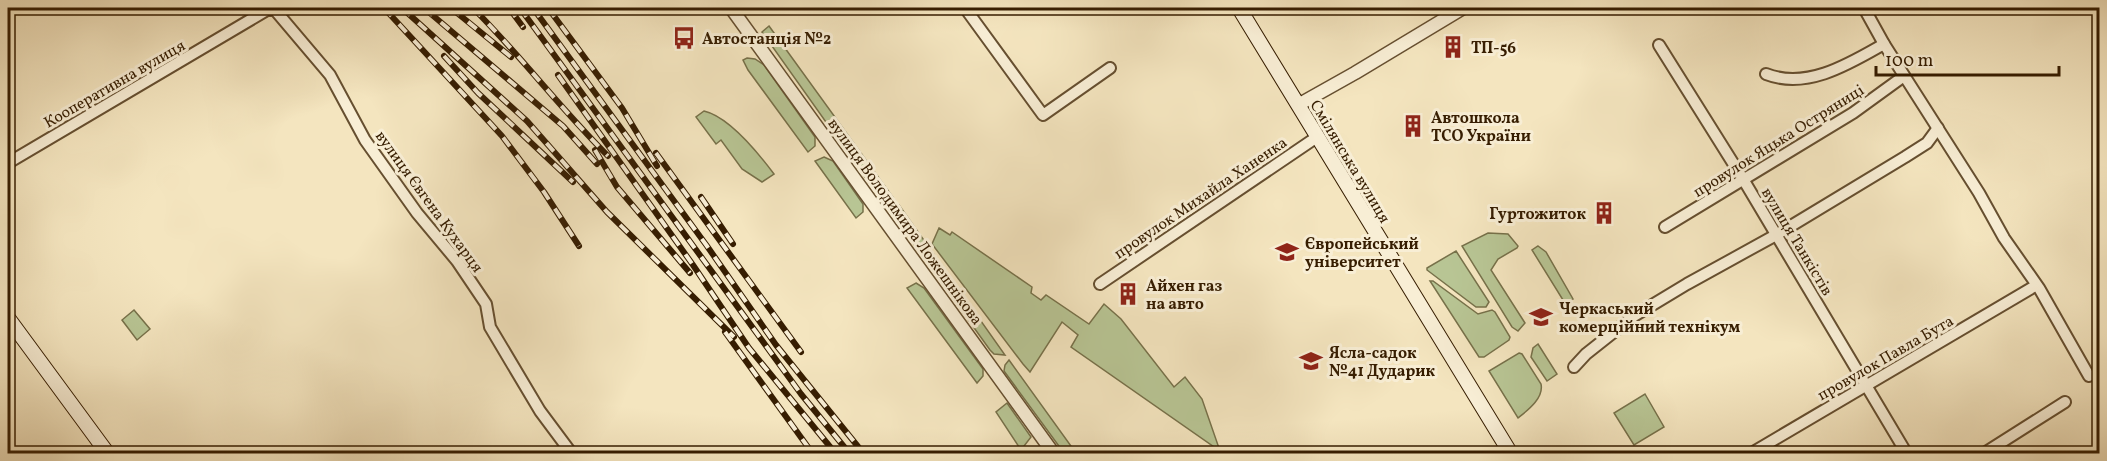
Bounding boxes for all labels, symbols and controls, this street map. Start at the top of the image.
bus stop icon: Автостанція №2 [671,25,697,51]
place label: Автостанція №2 [702,29,831,51]
building icon: ТП-56 [1440,34,1466,60]
street label: Кооперативна вулиця [40,35,190,134]
place label: ТП-56 [1471,38,1516,60]
scale bar [1876,39,2059,77]
text: 100 m [1885,49,1934,74]
street label: провулок Яцька Остряниці [1689,80,1869,203]
street label: Смілянська вулиця [1304,96,1395,228]
place label: Автошкола ТСО України [1431,108,1531,148]
building icon: Автошкола ТСО України [1400,113,1426,139]
street label: вулиця Володимира Ложешнікова [822,114,987,330]
street label: вулиця Євгена Кухарця [369,127,487,278]
street label: провулок Михайла Ханенка [1110,132,1292,265]
street label: вулиця Танкістів [1755,184,1837,300]
building icon: Гуртожиток [1591,200,1617,226]
place label: Гуртожиток [1489,204,1586,226]
place label: Європейський університет [1305,234,1419,274]
school or university icon: Європейський університет [1274,239,1300,265]
place label: Айхен газ на авто [1146,276,1222,316]
building icon: Айхен газ на авто [1115,281,1141,307]
place label: Черкаський комерційний технікум [1559,299,1740,339]
school or university icon: Черкаський комерційний технікум [1528,304,1554,330]
street label: провулок Павла Бута [1814,311,1958,407]
place label: Ясла-садок №41 Дударик [1329,343,1436,383]
school or university icon: Ясла-садок №41 Дударик [1298,348,1324,374]

